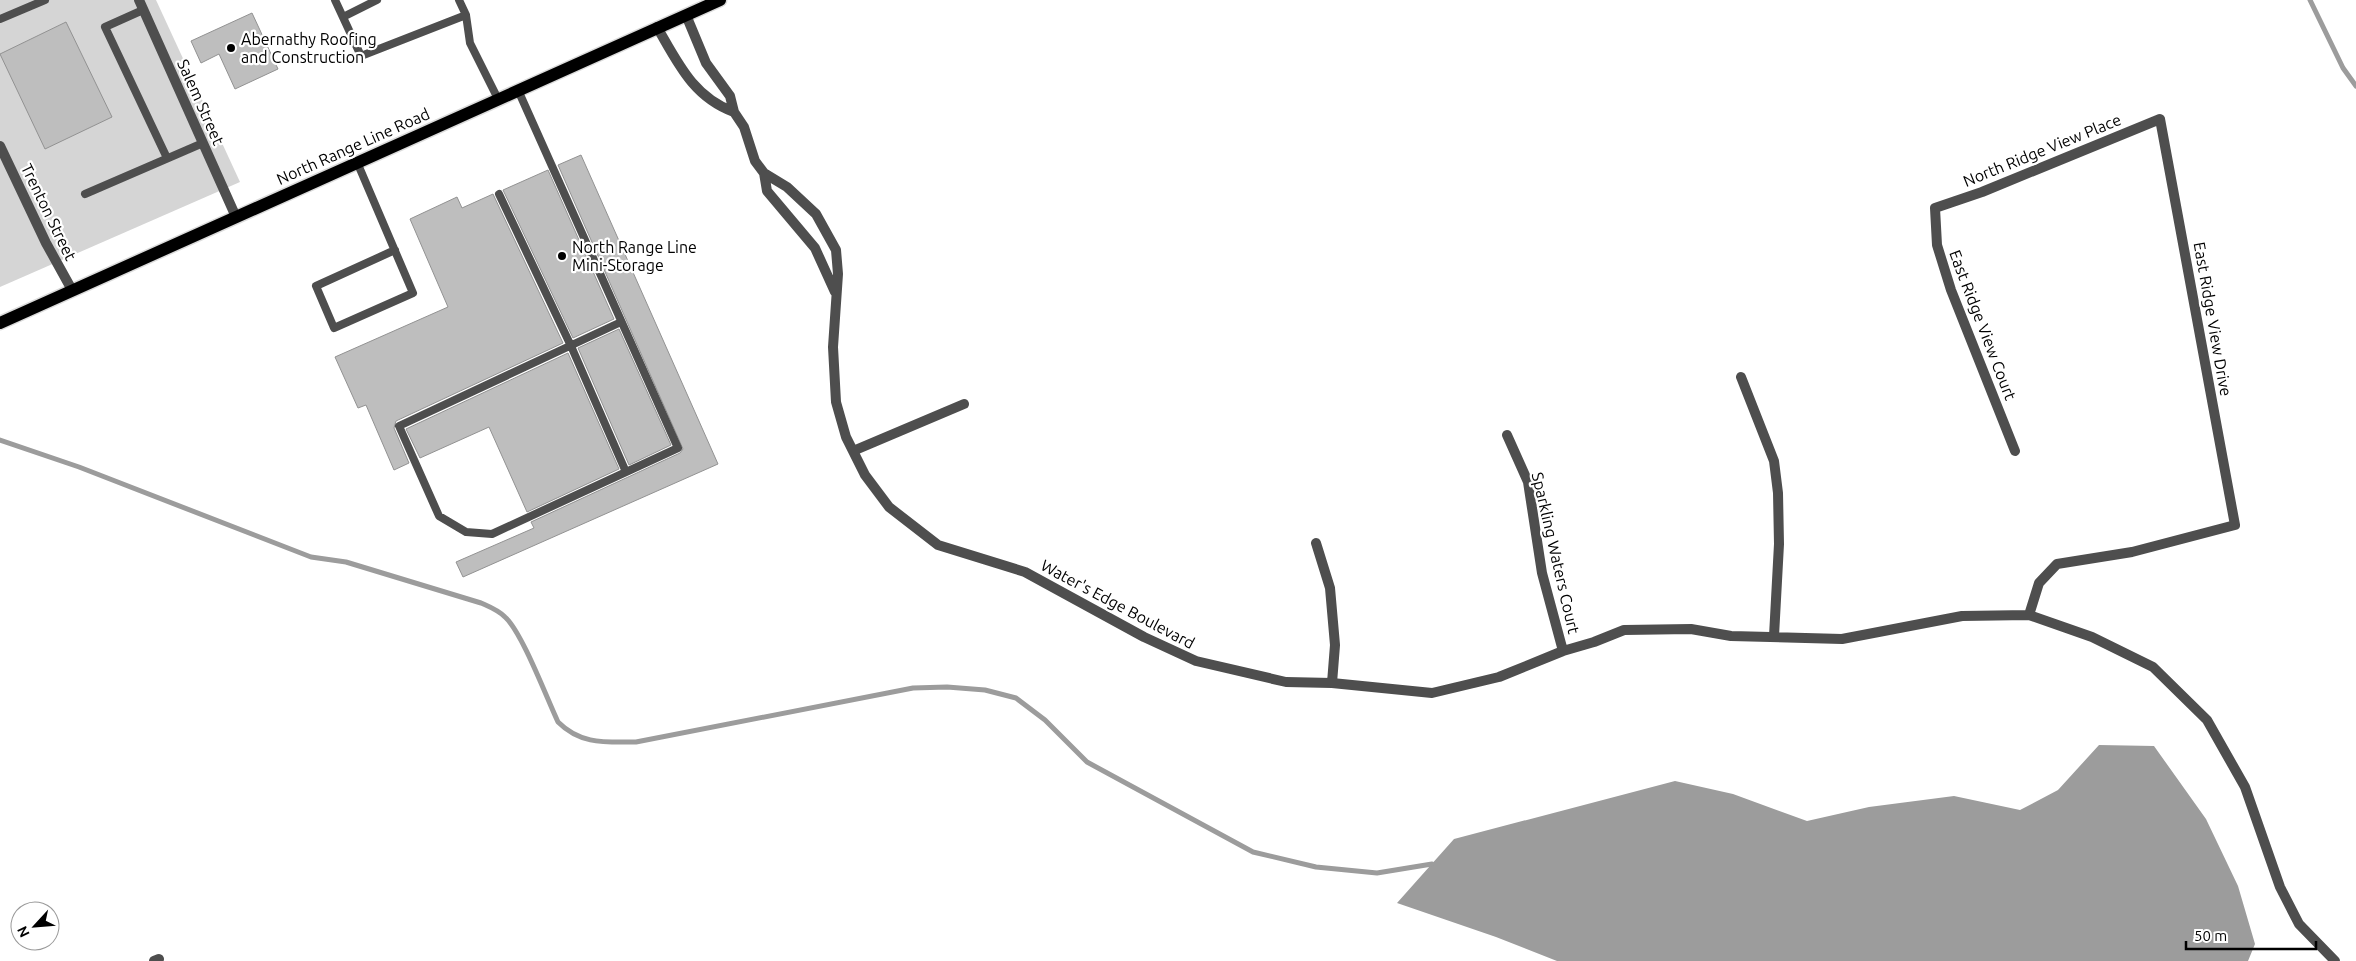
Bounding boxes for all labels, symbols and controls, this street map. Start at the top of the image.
place label: Abernathy Roofing and Construction [241,30,377,66]
marker: Abernathy Roofing and Construction [225,42,237,54]
street label: Salem Street [174,56,228,148]
street label: North Range Line Road [274,104,432,188]
street label: North Ridge View Place [1960,110,2124,190]
street label: Trenton Street [18,161,81,264]
place label: North Range Line Mini-Storage [572,238,697,274]
street label: East Ridge View Drive [2191,240,2235,398]
street label: East Ridge View Court [1946,247,2020,403]
marker: North Range Line Mini-Storage [556,250,568,262]
street label: Sparkling Waters Court [1529,470,1584,636]
street label: Water's Edge Boulevard [1038,556,1198,652]
north arrow [10,901,60,951]
scale bar [2186,918,2316,950]
text: N [14,923,33,940]
text: 50 m [2194,927,2227,944]

